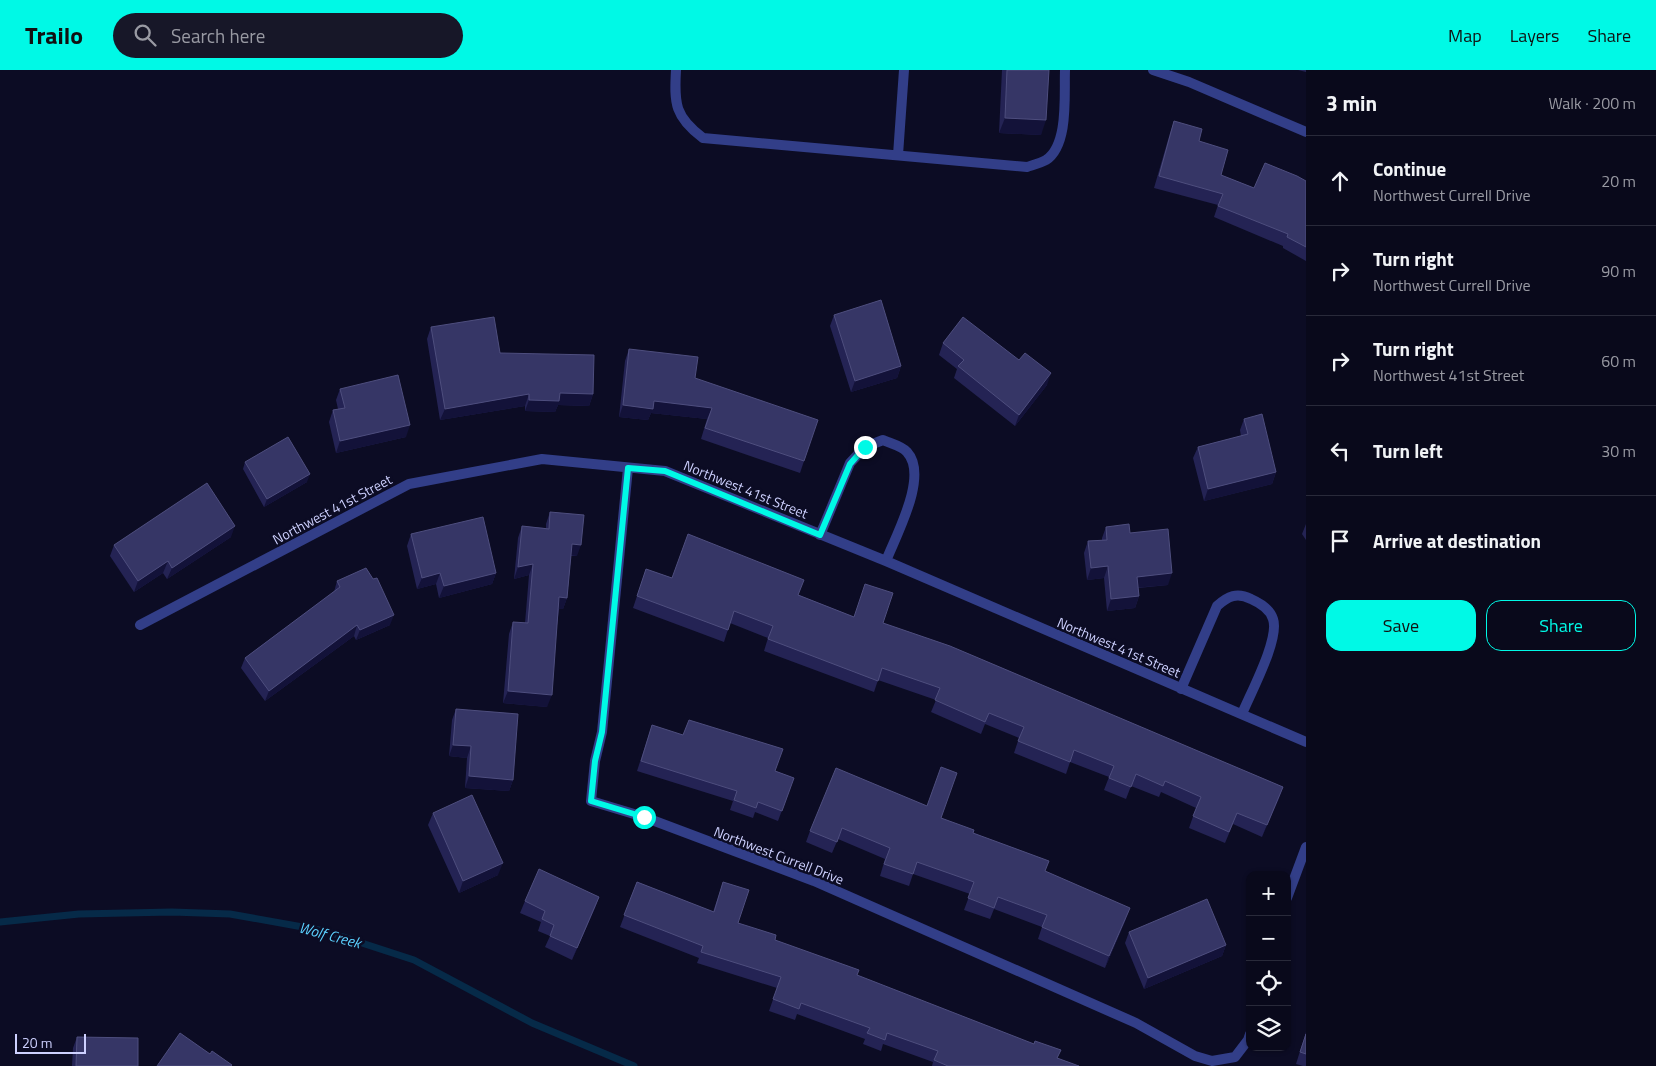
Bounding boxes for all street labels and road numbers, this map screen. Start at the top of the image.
street label: Northwest 41st Street [681,454,811,524]
street label: Northwest 41st Street [269,469,395,549]
street label: Northwest 41st Street [1054,611,1184,683]
street label: Northwest Currell Drive [711,820,847,890]

